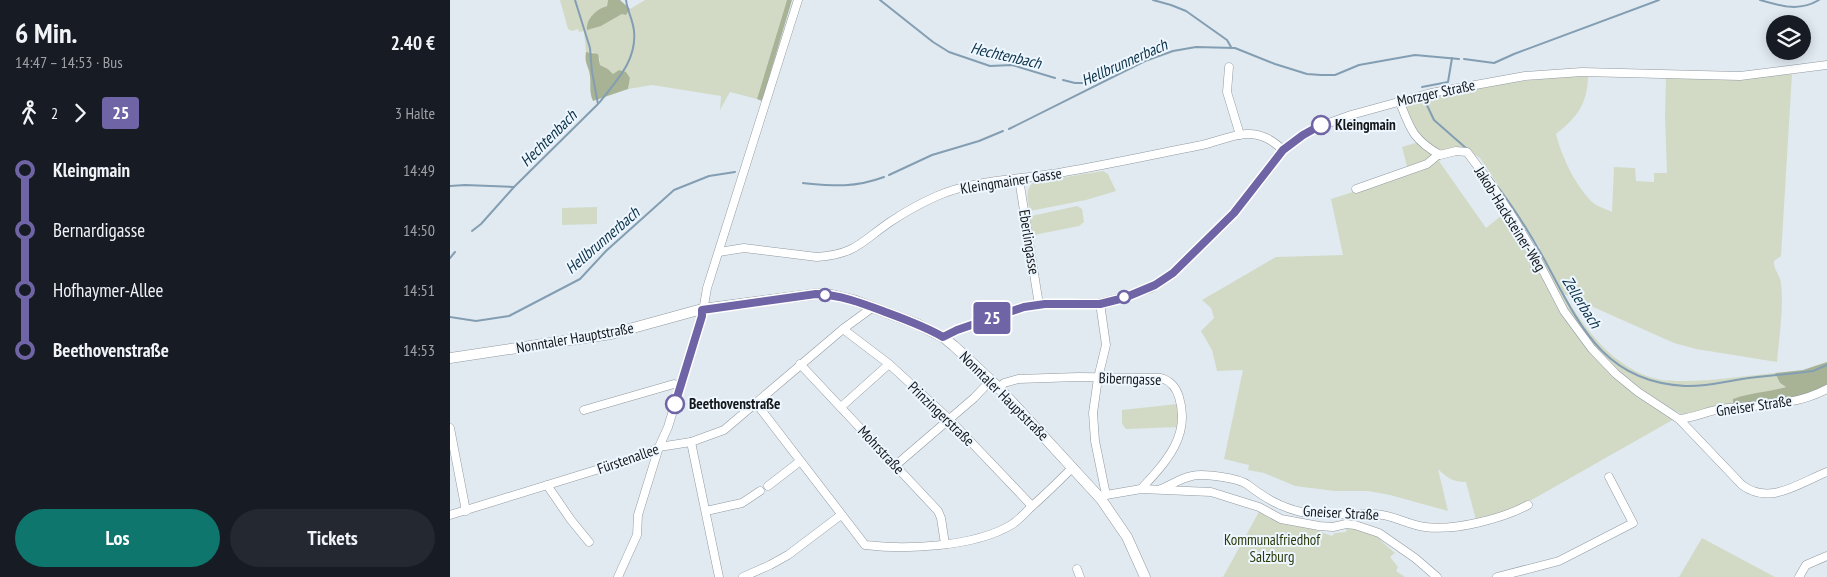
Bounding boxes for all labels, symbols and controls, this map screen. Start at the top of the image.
text: 6 Min. [15,14,78,51]
map controls [1766,15,1811,60]
button: layers [1766,15,1811,60]
text: 2.40 € [391,31,435,55]
water label: Hellbrunnerbach [1078,34,1171,90]
water label: Hechtenbach [969,37,1044,73]
text: 14:47 – 14:53 · Bus [15,52,123,72]
street label: Morzger Straße [1395,75,1477,110]
icon: walk [15,99,43,127]
icon: forward [66,99,94,127]
text: 25 [112,101,129,124]
text: 2 [51,103,58,123]
text: 3 Halte [395,103,435,123]
water label: Hechtenbach [516,105,581,170]
marker: Kleingmain [1311,115,1331,135]
place label: Kleingmain [1335,115,1396,134]
text: Kleingmain [53,158,130,182]
text: 14:49 [403,160,435,180]
street label: Jakob-Hacksteiner-Weg [1470,162,1550,275]
street label: Kleingmainer Gasse [959,163,1063,198]
water label: Hellbrunnerbach [561,202,644,278]
street label: Eberlingasse [1015,208,1044,276]
text: Bernardigasse [53,218,145,242]
text: 14:50 [403,220,435,240]
water label: Zellerbach [1558,272,1606,333]
text: Hofhaymer-Allee [53,278,163,302]
text: 14:51 [403,280,435,300]
unlabelled marker [818,288,832,302]
unlabelled marker [1117,290,1131,304]
line badge: 25 [970,302,1014,334]
text: 25 [983,306,1001,329]
street label: Nonntaler Hauptstraße [515,318,635,357]
text: Beethovenstraße [53,338,169,362]
text: 14:53 [403,340,435,360]
street label: Nonntaler Hauptstraße [956,347,1053,444]
street label: Biberngasse [1098,368,1162,389]
street label: Prinzingerstraße [904,377,979,450]
street label: Gneiser Straße [1715,391,1793,420]
marker: Beethovenstraße [665,394,685,414]
place label: Beethovenstraße [689,394,781,413]
street label: Mohrstraße [854,421,909,478]
street label: Fürstenallee [595,439,661,478]
street label: Gneiser Straße [1303,501,1380,524]
button: Los [15,509,220,567]
button: Tickets [230,509,435,567]
park label: Kommunalfriedhof Salzburg [1224,530,1321,566]

